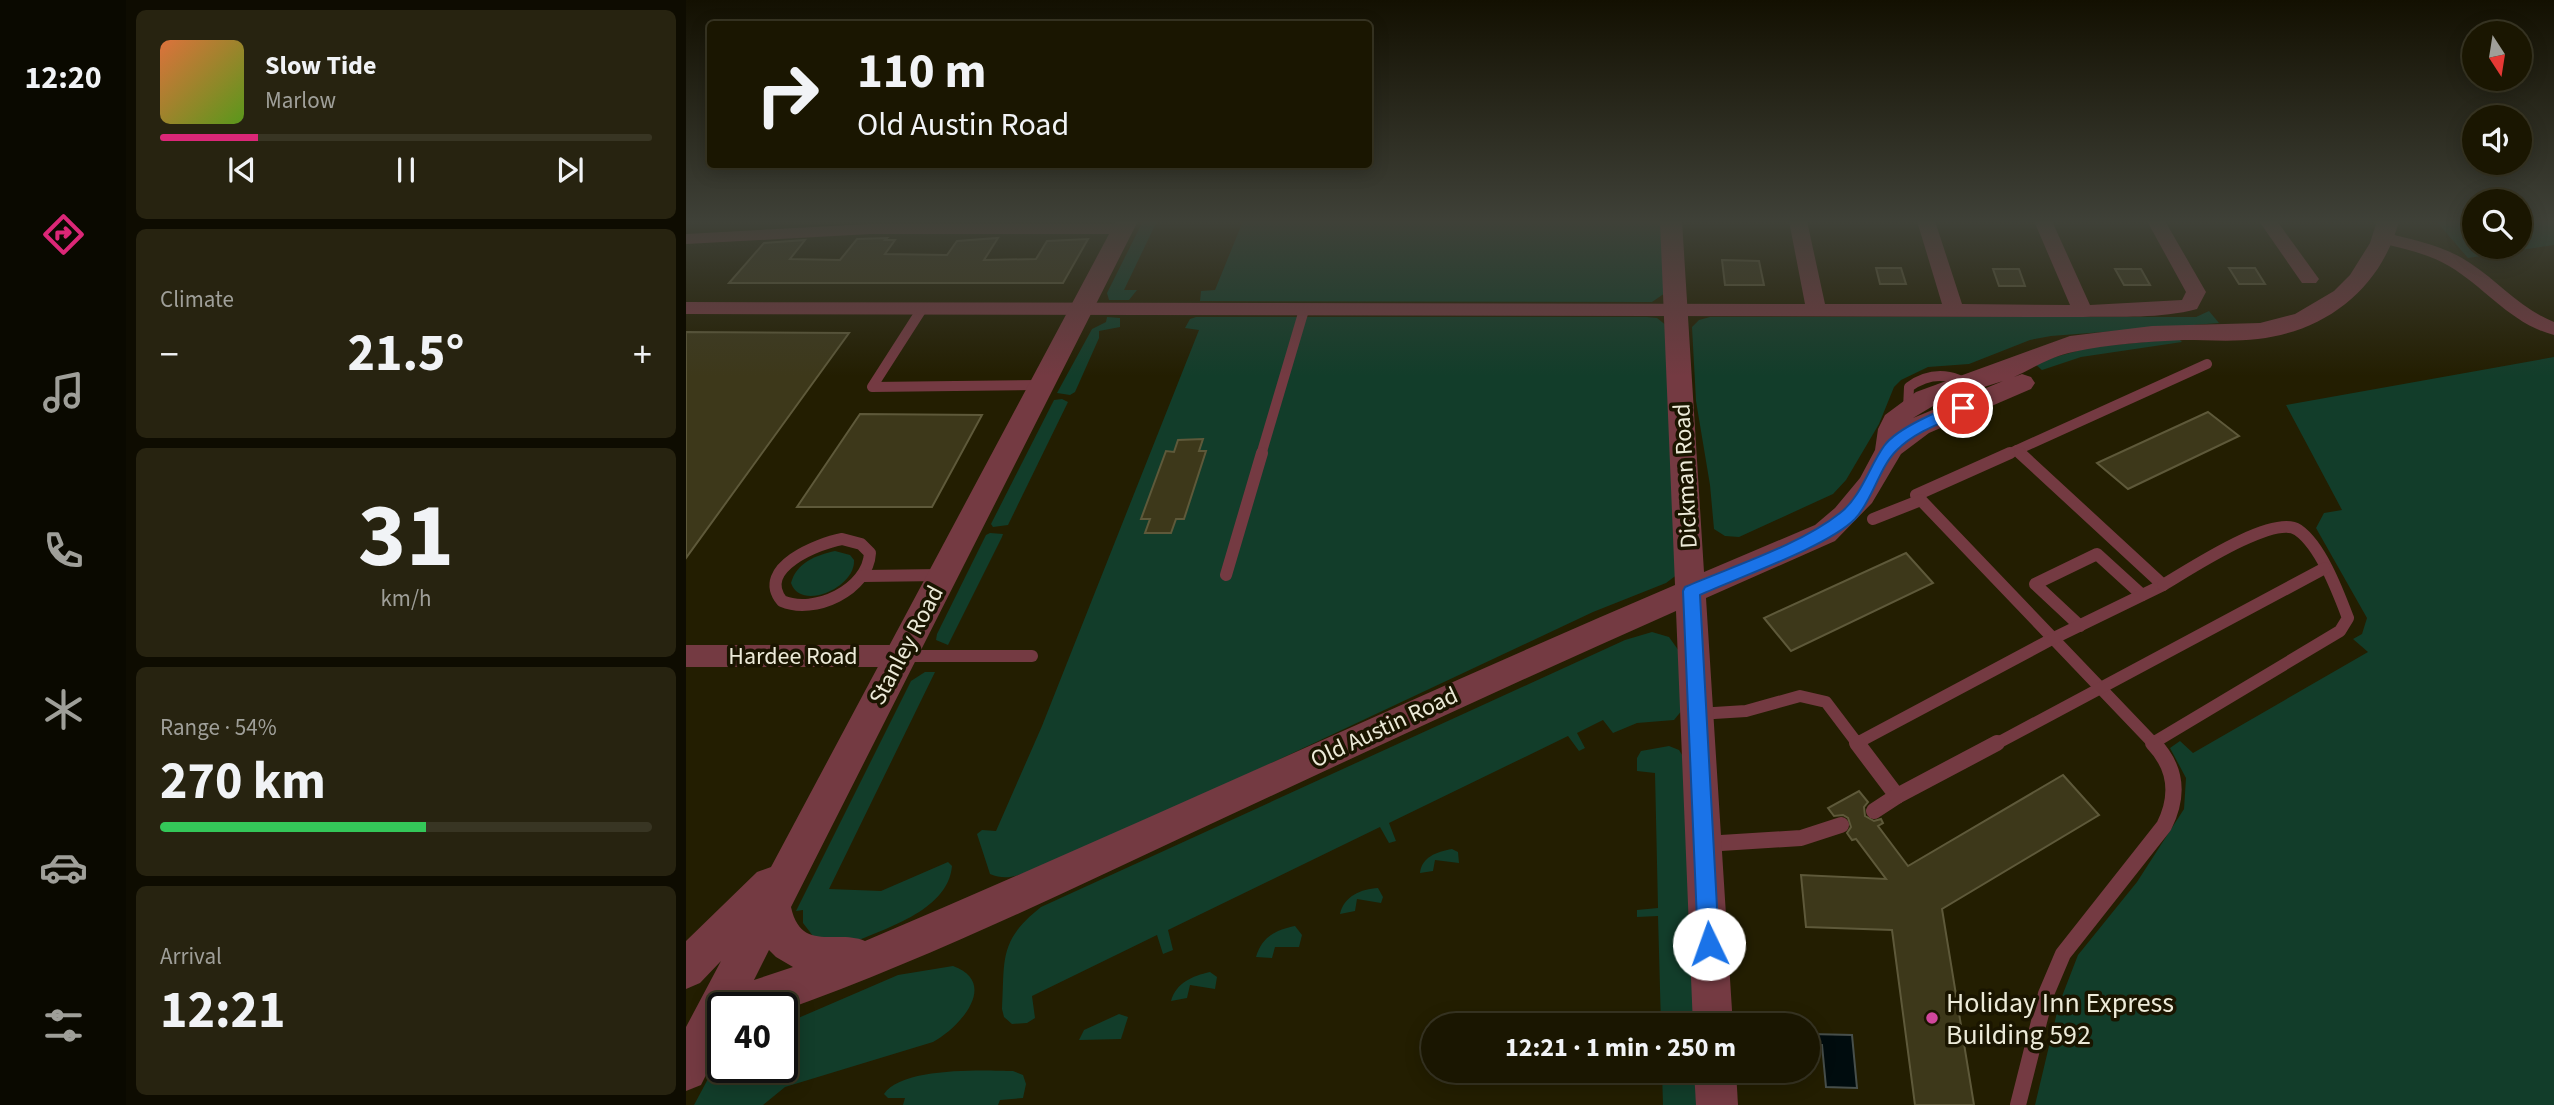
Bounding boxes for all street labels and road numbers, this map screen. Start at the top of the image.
street label: Dickman Road [1664,403,1707,549]
street label: Stanley Road [860,579,953,711]
street label: Hardee Road [728,639,858,674]
street label: Old Austin Road [1305,678,1464,777]

